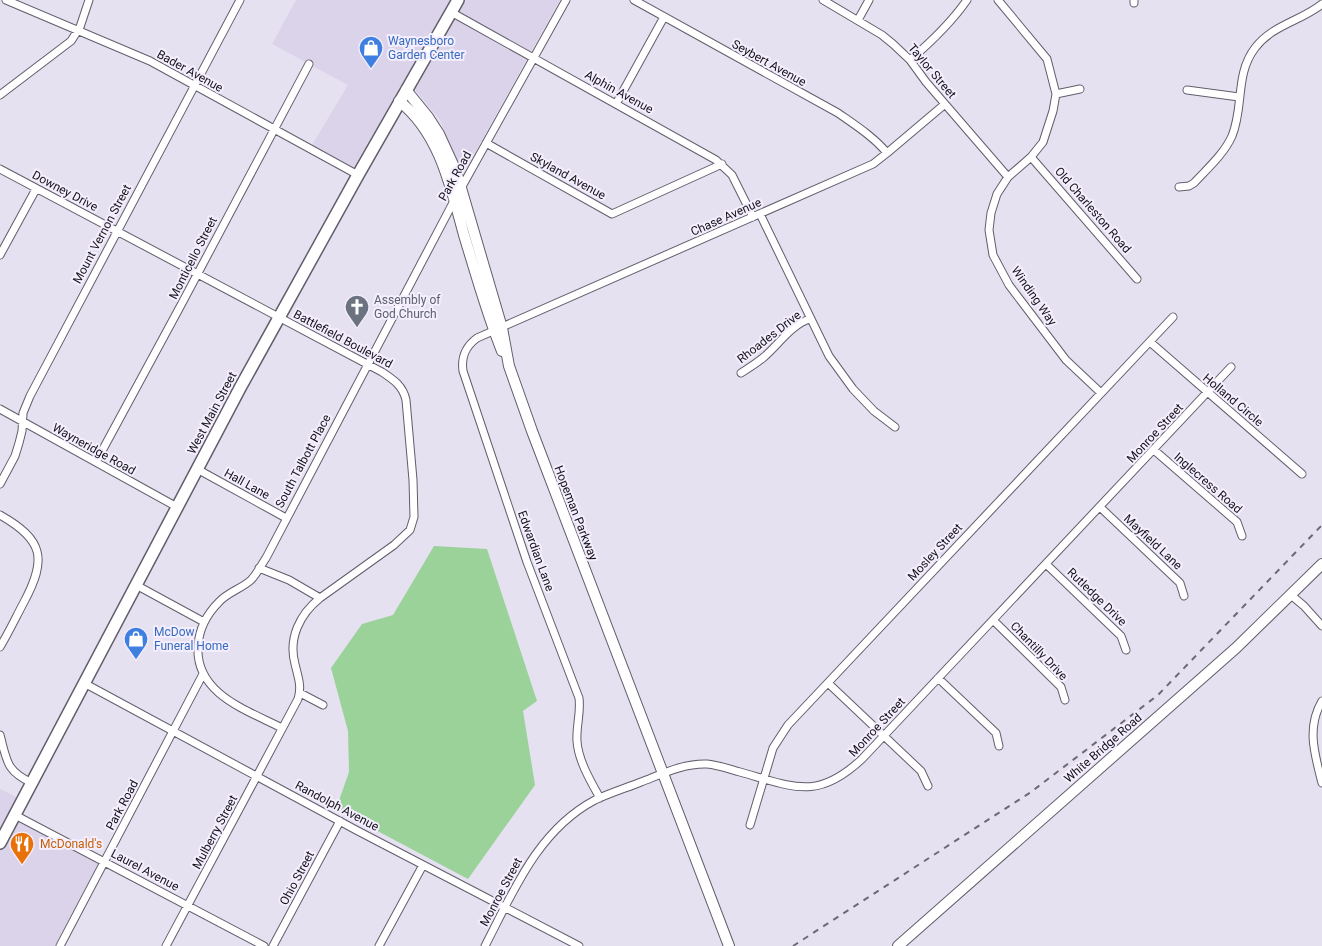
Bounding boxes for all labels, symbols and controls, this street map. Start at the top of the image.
place label: Waynesboro Garden Center [388,34,465,62]
shop icon: Waynesboro Garden Center [358,35,384,69]
street label: Seybert Avenue [729,37,809,89]
street label: Taylor Street [905,41,959,101]
street label: Bader Avenue [154,47,226,95]
street label: Alphin Avenue [582,67,656,117]
street label: Park Road [436,149,474,203]
street label: Skyland Avenue [528,150,608,202]
street label: Old Charleston Road [1052,164,1134,256]
street label: Downey Drive [30,168,100,214]
street label: Mount Vernon Street [70,182,134,286]
street label: Chase Avenue [689,195,763,239]
street label: Monticello Street [166,214,220,302]
street label: Winding Way [1009,264,1060,328]
place label: Assembly of God Church [374,293,441,321]
church icon: Assembly of God Church [344,294,370,328]
street label: Battlefield Boulevard [291,307,395,371]
street label: Rhoades Drive [734,308,804,366]
street label: West Main Street [184,369,240,457]
street label: Holland Circle [1200,371,1266,429]
street label: Monroe Street [1124,400,1186,465]
street label: South Talbott Place [272,412,334,510]
street label: Wayneridge Road [50,420,138,478]
street label: Inglecress Road [1171,450,1245,516]
street label: Hopeman Parkway [551,464,601,563]
street label: Hall Lane [222,466,272,502]
street label: Edwardian Lane [515,509,557,593]
street label: Mayfield Lane [1121,512,1185,572]
street label: Mosley Street [905,520,965,583]
street label: Rutledge Drive [1064,565,1130,629]
street label: Chantilly Drive [1008,619,1070,683]
place label: McDow Funeral Home [154,625,229,653]
shop icon: McDow Funeral Home [123,626,149,660]
street label: Monroe Street [846,694,908,759]
street label: White Bridge Road [1061,710,1145,786]
street label: Park Road [103,778,141,832]
street label: Randolph Avenue [293,778,381,834]
street label: Mulberry Street [190,793,240,871]
restaurant icon: McDonald's [9,831,35,865]
place label: McDonald's [40,837,102,851]
street label: Laurel Avenue [109,846,181,894]
street label: Ohio Street [277,848,317,907]
street label: Monroe Street [477,855,525,929]

